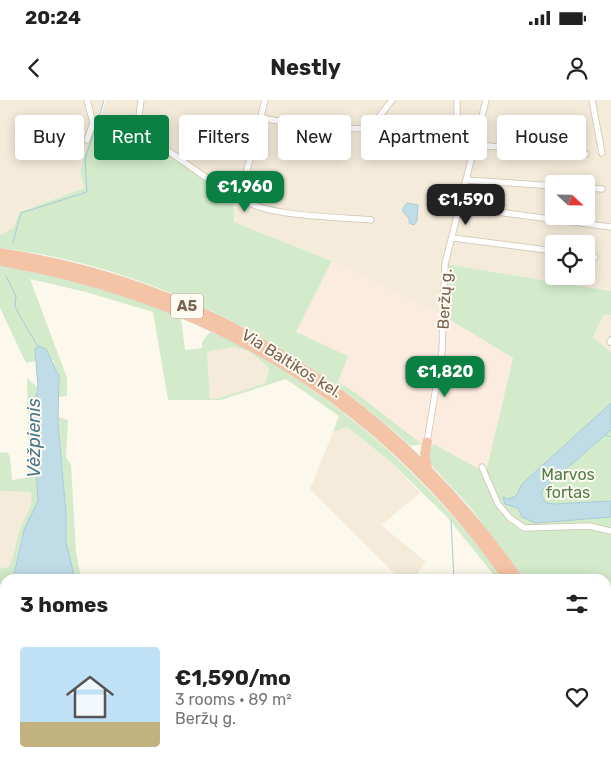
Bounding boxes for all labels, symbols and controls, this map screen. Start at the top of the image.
text: 20:24 [25,6,81,29]
icon: back [20,54,48,82]
text: Nestly [270,54,341,81]
icon: person [563,54,591,82]
chip: Buy [15,115,84,160]
chip: Rent [94,115,169,160]
chip: Filters [179,115,268,160]
chip: New [278,115,351,160]
chip: Apartment [361,115,487,160]
chip: House [497,115,586,160]
pin: €1,960 [204,170,286,213]
north arrow [545,175,595,225]
map controls [545,175,595,285]
text: €1,960 [217,177,273,196]
pin: €1,590 [425,184,507,226]
text: €1,590 [438,190,494,209]
button: locate [545,235,595,285]
street label: Beržų g. [433,268,456,330]
road number: A5 [171,294,203,318]
street label: Via Baltikos kel. [238,325,345,402]
pin: €1,820 [404,356,486,398]
text: €1,820 [416,362,474,381]
water label: Vėžpienis [23,398,45,478]
park label: Marvos fortas [541,465,595,502]
icon: filters [563,590,591,618]
text: 3 homes [20,592,108,617]
text: €1,590/mo [175,665,291,690]
icon: home [60,667,120,727]
icon: heart [563,683,591,711]
text: 3 rooms · 89 m² [175,690,292,709]
text: Beržų g. [175,709,236,728]

